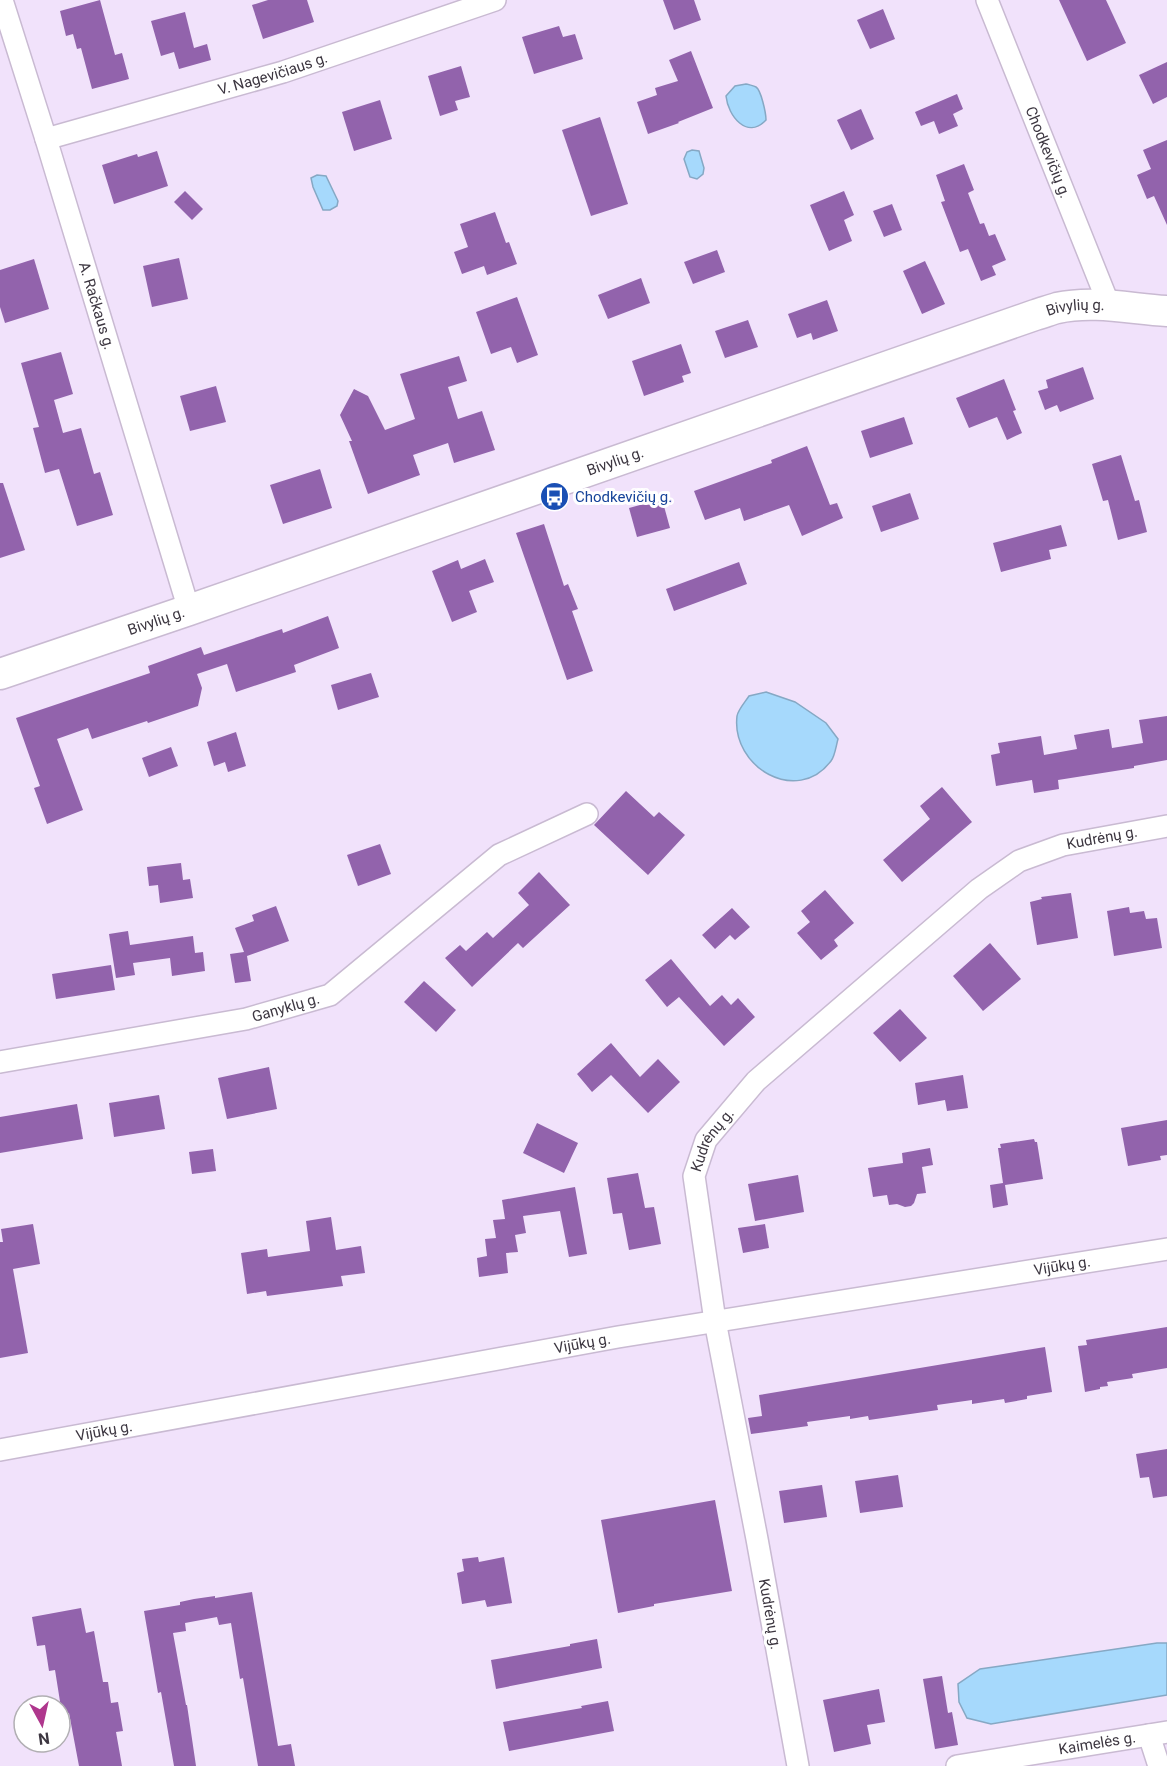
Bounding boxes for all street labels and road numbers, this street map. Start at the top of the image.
street label: V. Nagevičiaus g. [216,49,330,99]
street label: Chodkevičių g. [1021,104,1074,201]
street label: A. Račkaus g. [75,260,118,352]
street label: Bivylių g. [1044,296,1105,320]
street label: Bivylių g. [584,443,646,480]
street label: Bivylių g. [125,603,187,639]
street label: Kudrėnų g. [1065,823,1139,853]
street label: Ganyklų g. [250,989,322,1026]
street label: Kudrėnų g. [687,1105,738,1174]
street label: Vijūkų g. [1032,1252,1092,1279]
street label: Vijūkų g. [553,1330,612,1358]
street label: Vijūkų g. [75,1417,134,1445]
street label: Kudrėnų g. [755,1577,785,1651]
street label: Kaimelės g. [1057,1728,1137,1758]

